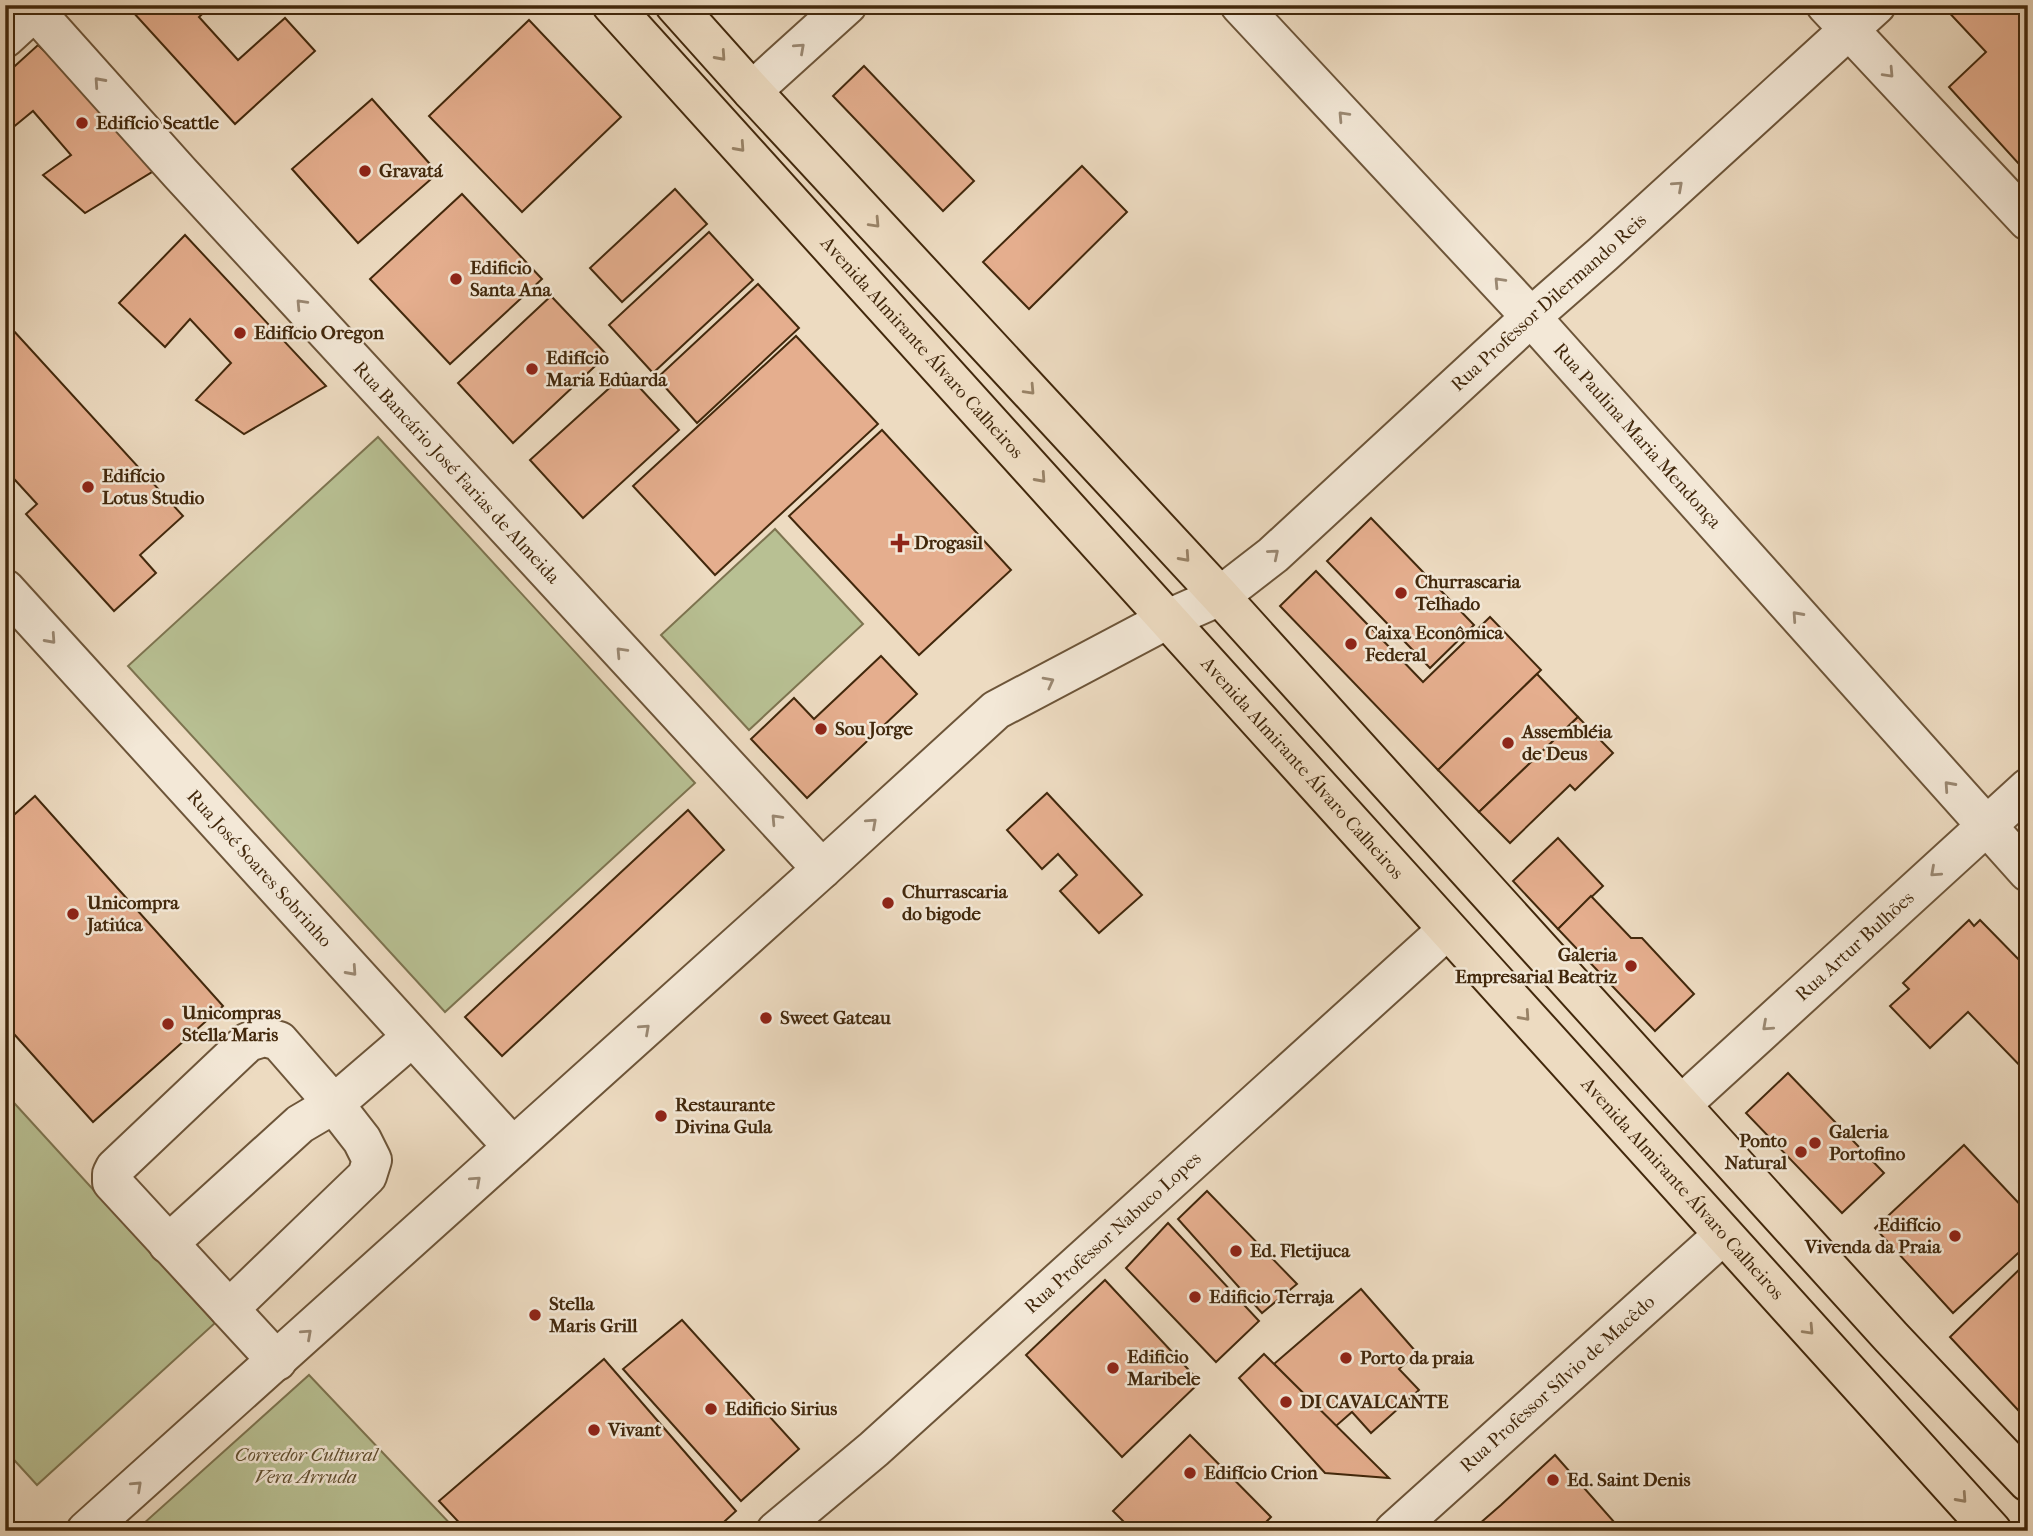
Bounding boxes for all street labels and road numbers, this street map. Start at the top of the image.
street label: Rua Professor Dilermando Reis [1447,209,1651,396]
street label: Avenida Almirante Álvaro Calheiros [815,231,1028,463]
street label: Rua Paulina Maria Mendonça [1549,339,1726,533]
street label: Rua Bancário José Farias de Almeida [348,357,564,588]
street label: Avenida Almirante Álvaro Calheiros [1196,652,1408,884]
street label: Rua José Soares Sobrinho [182,785,337,952]
street label: Rua Artur Bulhões [1791,887,1918,1006]
street label: Avenida Almirante Álvaro Calheiros [1576,1072,1788,1304]
street label: Rua Professor Nabuco Lopes [1020,1147,1206,1318]
street label: Rua Professor Sílvio de Macêdo [1456,1290,1660,1477]

